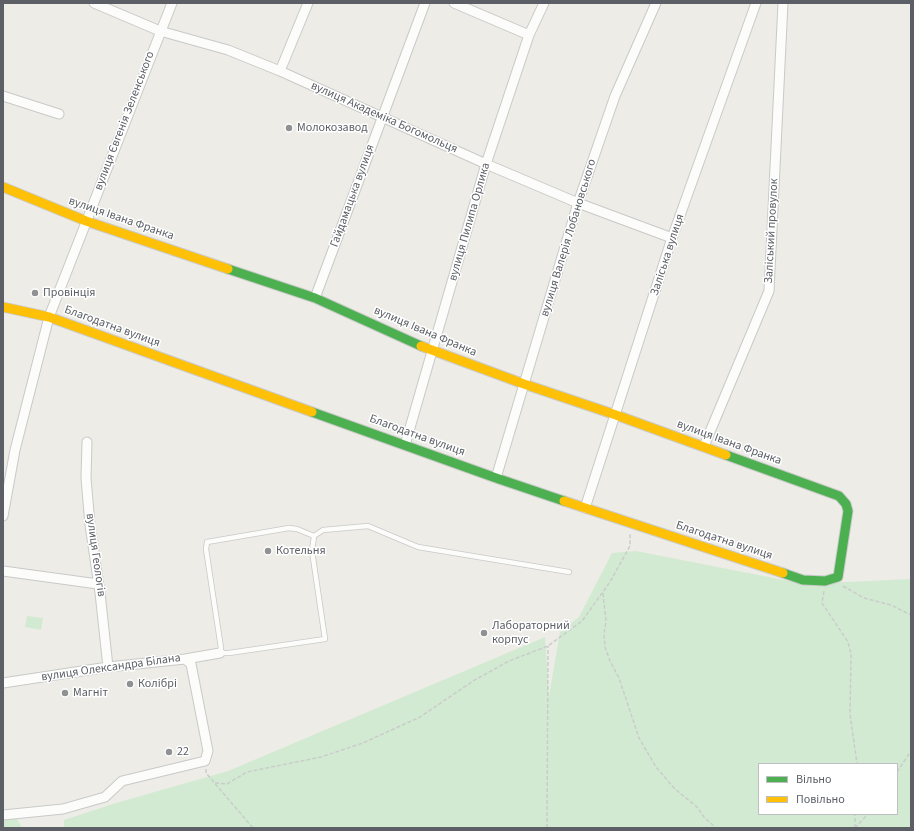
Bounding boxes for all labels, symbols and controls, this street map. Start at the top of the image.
street label: вулиця Євгенія Зеленського [92,49,158,193]
street label: вулиця Академіка Богомольця [308,79,460,157]
place label: Молокозавод [297,121,368,135]
marker: Молокозавод [284,123,294,133]
street label: Гайдамацька вулиця [328,143,378,249]
street label: вулиця Валерія Лобановського [538,157,600,319]
street label: вулиця Пилипа Орлика [446,161,494,283]
street label: Заліський провулок [762,178,782,284]
street label: вулиця Івана Франка [66,194,176,244]
street label: Заліська вулиця [648,212,688,298]
place label: Провінція [43,286,96,300]
marker: Провінція [30,288,40,298]
street label: Благодатна вулиця [62,303,162,351]
street label: вулиця Івана Франка [371,304,479,360]
street label: Благодатна вулиця [367,412,467,460]
street label: вулиця Івана Франка [675,417,783,469]
street label: вулиця Геологів [82,512,108,598]
street label: Благодатна вулиця [674,519,774,563]
place label: Котельня [276,544,326,558]
marker: Котельня [263,546,273,556]
place label: Лабораторний корпус [492,619,570,647]
marker: Лабораторний корпус [479,628,489,638]
street label: вулиця Олександра Білана [40,651,182,685]
place label: Колібрі [138,677,177,691]
marker: Колібрі [125,679,135,689]
place label: Магніт [73,686,108,700]
marker: Магніт [60,688,70,698]
place label: 22 [177,745,189,759]
marker: 22 [164,747,174,757]
legend [758,763,898,815]
text: Вільно [796,771,832,788]
text: Повільно [796,791,845,808]

